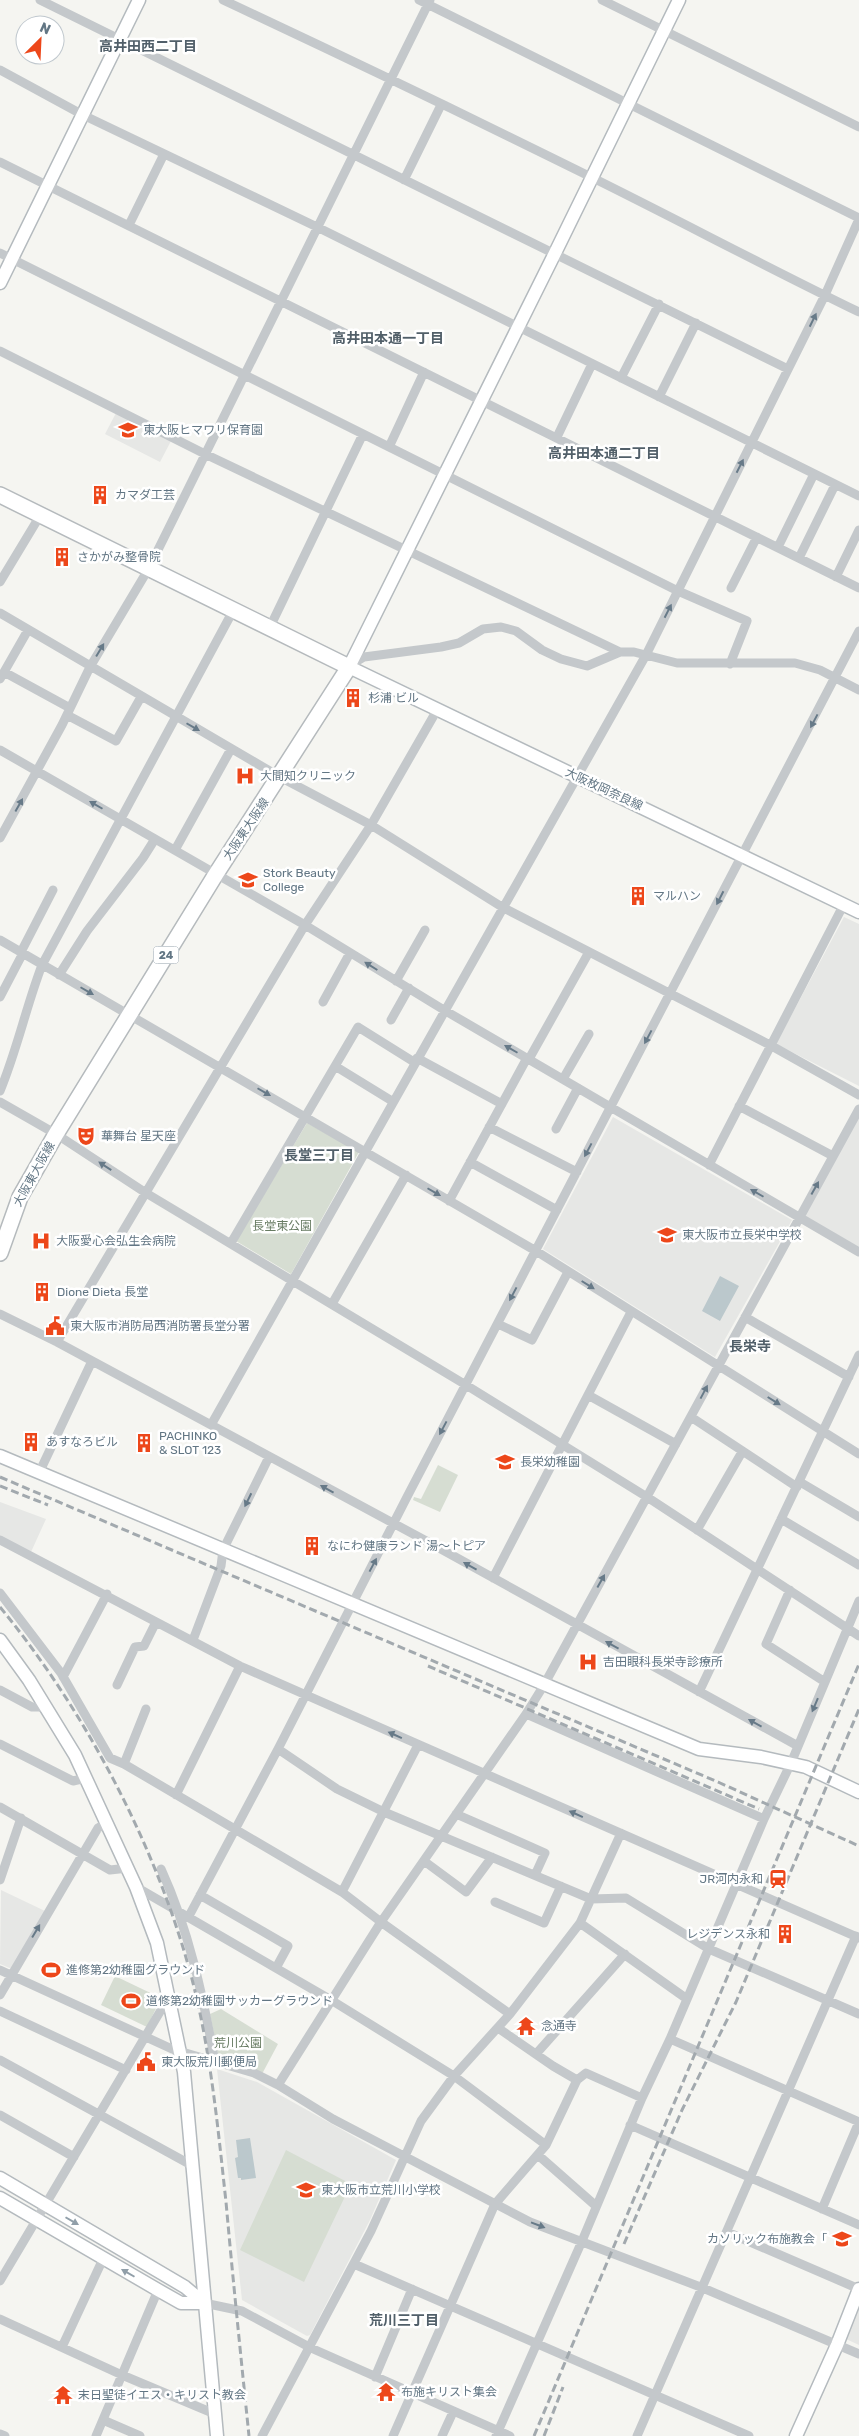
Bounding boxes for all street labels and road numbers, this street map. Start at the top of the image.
street label: 大阪枚岡奈良線 [563,765,645,813]
street label: 大阪東大阪線 [220,795,272,863]
road number: 24 [154,946,178,964]
street label: 大阪東大阪線 [10,1139,58,1209]

